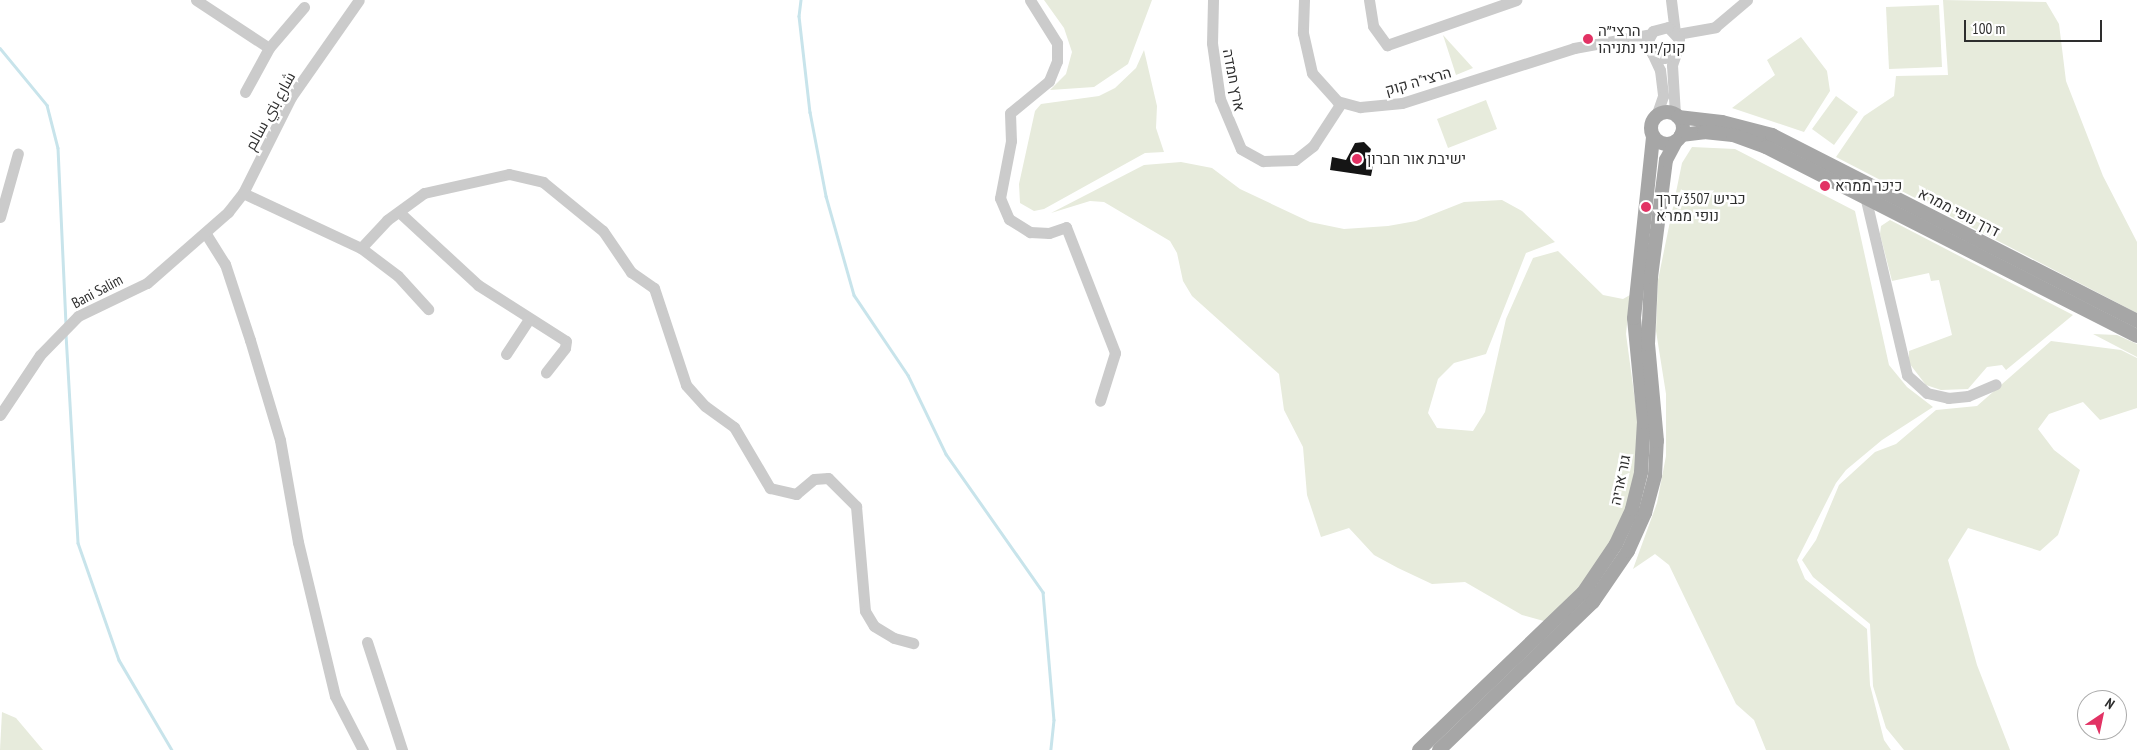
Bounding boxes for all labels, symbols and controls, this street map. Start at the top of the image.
scale bar [1967,10,2104,42]
text: 100 m [1972,19,2005,38]
place label: הרצי״ה קוק/יוני נתניהו [1598,21,1686,56]
marker: הרצי״ה קוק/יוני נתניהו [1582,33,1594,45]
street label: ארץ חמדה [1219,47,1249,113]
street label: הרצי"ה קוק [1383,63,1453,99]
street label: شارع بني سالم [241,69,299,153]
place label: ישיבת אור חברון [1367,150,1466,168]
marker: ישיבת אור חברון [1351,153,1363,165]
place label: כיכר ממרא [1835,177,1902,195]
marker: כיכר ממרא [1819,180,1831,192]
street label: דרך נופי ממרא [1915,184,2003,240]
place label: כביש 3507/דרך נופי ממרא [1656,189,1746,224]
marker: כביש 3507/דרך נופי ממרא [1640,201,1652,213]
street label: Bani Salim [68,270,126,312]
street label: גור אריה [1606,453,1634,507]
north arrow [2077,690,2127,740]
text: N [2102,694,2118,713]

